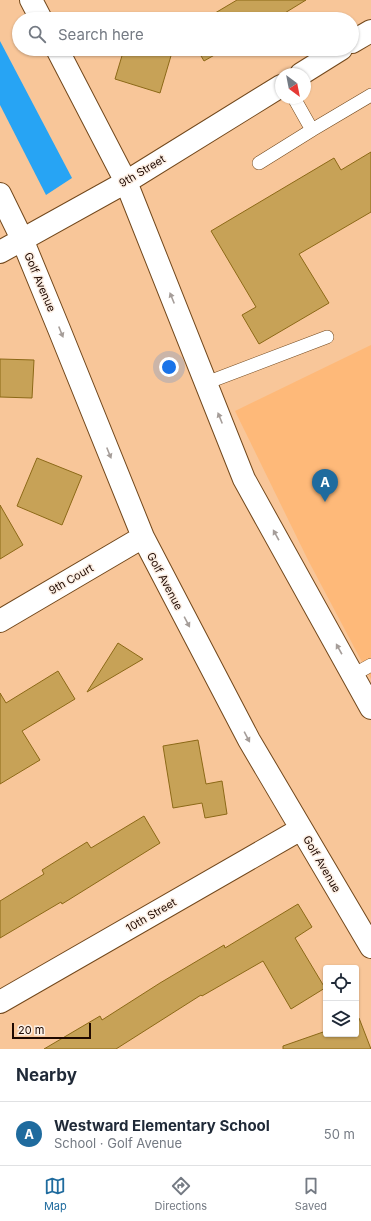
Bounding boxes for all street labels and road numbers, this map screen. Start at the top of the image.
street label: 9th Street [116,152,168,190]
street label: Golf Avenue [21,250,59,314]
street label: Golf Avenue [144,550,186,612]
street label: 9th Court [46,560,96,597]
street label: Golf Avenue [300,833,344,895]
street label: 10th Street [123,895,179,935]

